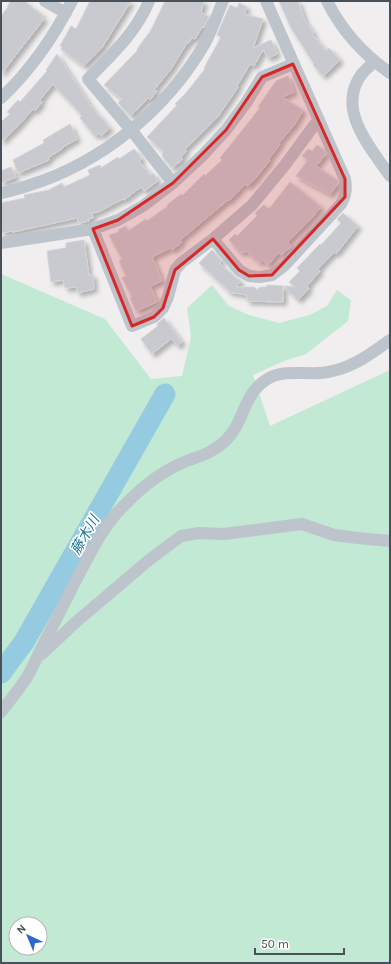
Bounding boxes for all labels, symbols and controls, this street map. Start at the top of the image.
water label: 藤木川 [67,511,104,557]
north arrow [8,916,48,956]
text: N [14,922,29,937]
scale bar [255,930,344,956]
text: 50 m [261,937,289,951]

